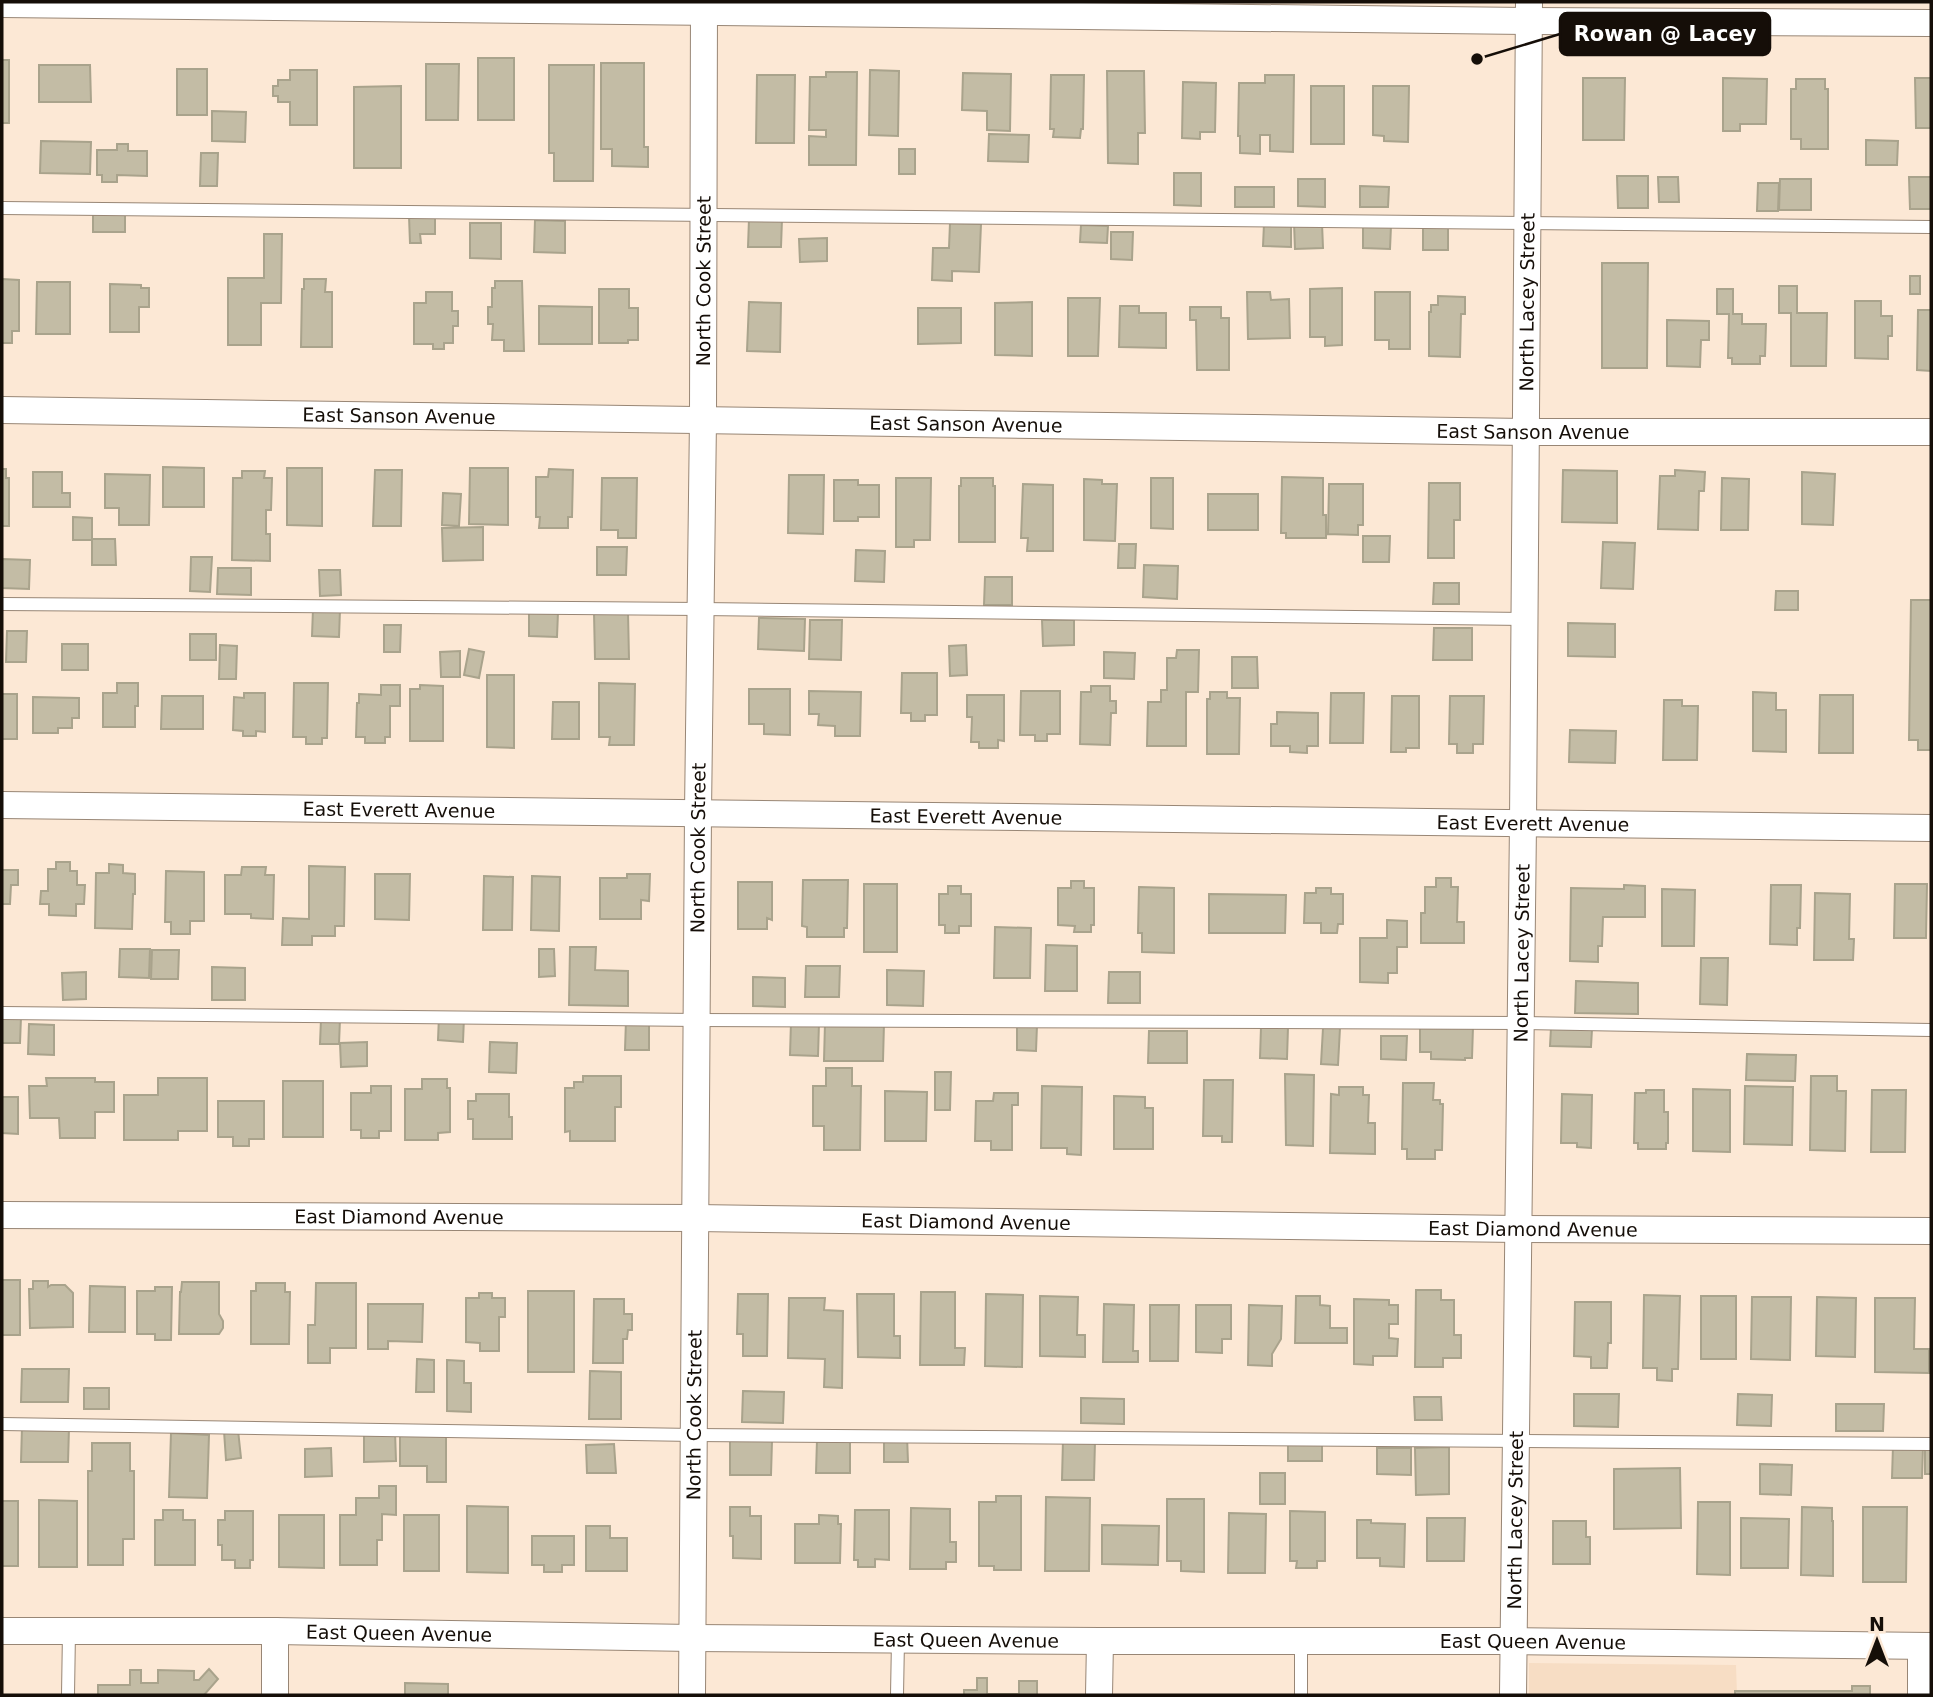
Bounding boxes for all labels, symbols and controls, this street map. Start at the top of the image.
callout: Rowan @ Lacey [1560,13,1770,55]
text: Rowan @ Lacey [1574,22,1757,46]
street label: North Cook Street [692,196,715,366]
street label: North Lacey Street [1515,213,1538,391]
street label: East Sanson Avenue [302,403,496,428]
street label: East Sanson Avenue [869,412,1063,436]
street label: East Sanson Avenue [1436,420,1629,443]
street label: North Cook Street [686,763,710,933]
street label: East Everett Avenue [302,798,495,822]
street label: East Everett Avenue [869,804,1062,829]
street label: East Everett Avenue [1436,811,1629,835]
street label: North Lacey Street [1509,864,1534,1043]
street label: East Diamond Avenue [294,1205,504,1228]
street label: East Diamond Avenue [861,1209,1071,1234]
street label: East Diamond Avenue [1428,1217,1638,1241]
street label: North Cook Street [682,1330,705,1500]
street label: North Lacey Street [1503,1431,1527,1609]
north arrow [1842,1606,1912,1676]
text: N [1869,1613,1885,1635]
street label: East Queen Avenue [306,1621,492,1646]
street label: East Queen Avenue [873,1628,1059,1652]
street label: East Queen Avenue [1440,1630,1626,1653]

